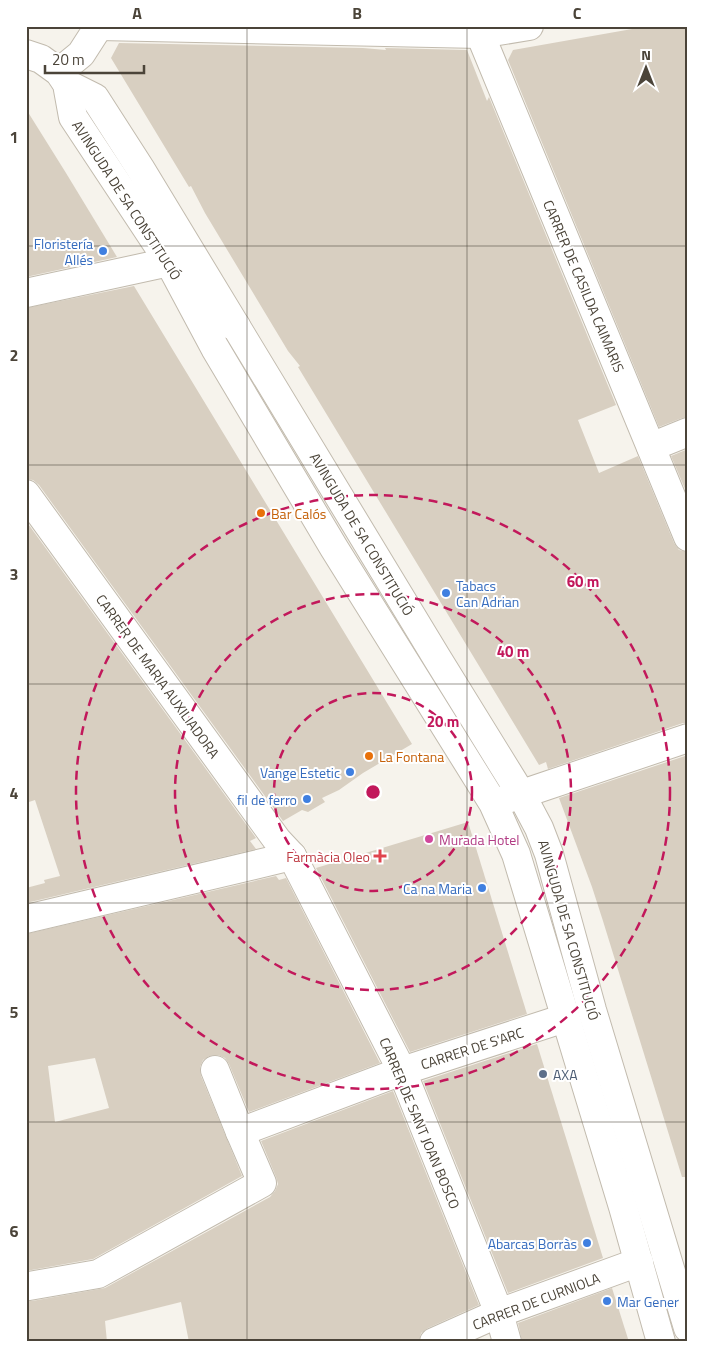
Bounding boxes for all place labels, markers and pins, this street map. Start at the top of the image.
place label: Floristería Allés [34,233,93,270]
marker: Floristería Allés [97,245,109,257]
place label: Bar Calós [271,503,326,524]
marker: Bar Calós [255,507,267,519]
place label: Tabacs Can Adrian [456,575,519,612]
marker: Tabacs Can Adrian [440,587,452,599]
place label: La Fontana [379,746,444,767]
marker: La Fontana [363,750,375,762]
place label: Vange Estetic [260,762,340,783]
marker: Vange Estetic [344,766,356,778]
centre of rings [364,783,382,801]
place label: fil de ferro [237,789,297,810]
marker: fil de ferro [301,793,313,805]
place label: Murada Hotel [439,829,520,850]
marker: Murada Hotel [423,833,435,845]
place label: Farmàcia Oleo [286,846,370,867]
marker: Farmàcia Oleo [374,850,386,862]
place label: Ca na Maria [403,878,472,899]
marker: Ca na Maria [476,882,488,894]
place label: AXA [553,1064,578,1085]
marker: AXA [537,1068,549,1080]
place label: Abarcas Borràs [488,1233,577,1254]
marker: Abarcas Borràs [581,1237,593,1249]
place label: Mar Gener [617,1291,679,1312]
marker: Mar Gener [601,1295,613,1307]

